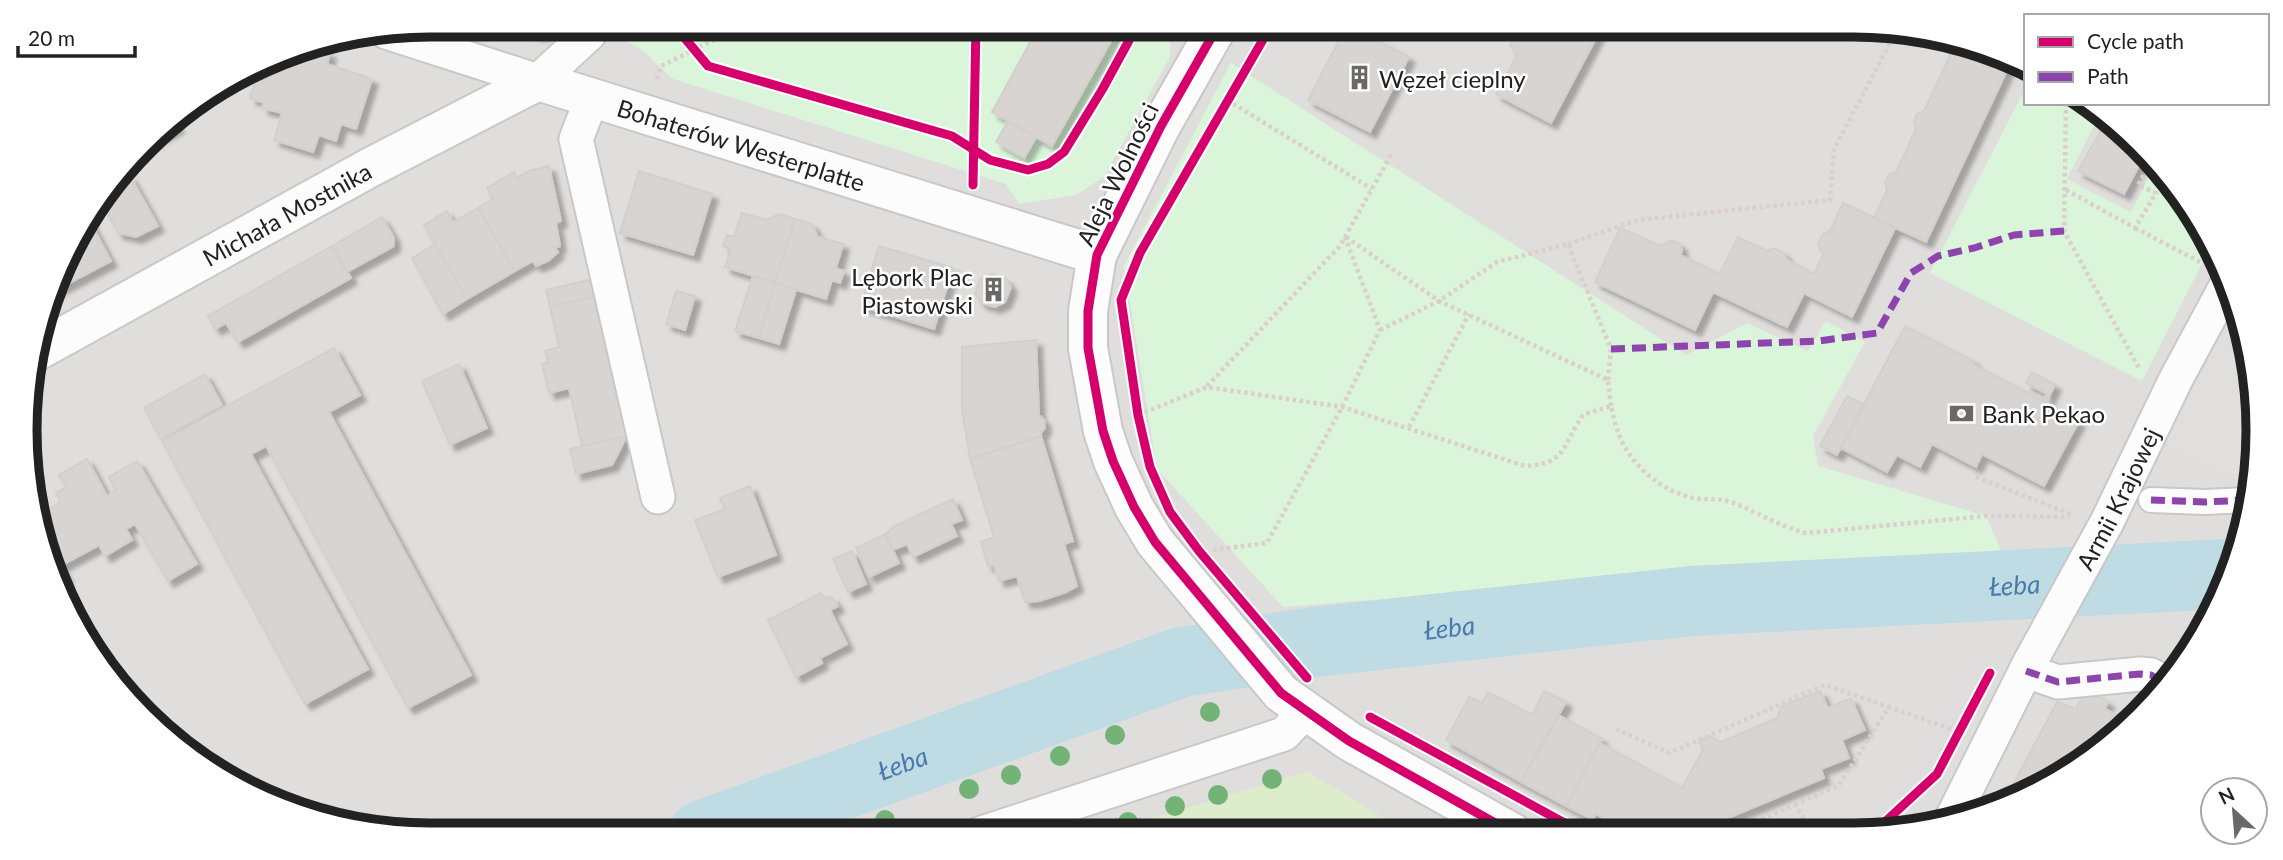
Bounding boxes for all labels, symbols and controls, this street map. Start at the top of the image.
scale bar [18,14,135,58]
legend [2024,14,2269,105]
text: 20 m [28,25,75,50]
text: Cycle path [2087,28,2184,53]
text: Path [2087,63,2129,88]
building icon: Węzeł cieplny [1345,64,1373,92]
place label: Węzeł cieplny [1379,64,1526,93]
street label: Bohaterów Westerplatte [614,92,869,196]
street label: Aleja Wolności [1070,98,1164,250]
street label: Michała Mostnika [197,155,376,272]
place label: Lębork Plac Piastowski [851,262,973,319]
building icon: Lębork Plac Piastowski [979,276,1007,304]
bank icon: Bank Pekao [1948,399,1976,427]
place label: Bank Pekao [1982,399,2105,428]
street label: Armii Krajowej [2069,423,2165,574]
water label: Łeba [1988,567,2041,602]
water label: Łeba [1422,609,1477,646]
water label: Łeba [873,739,932,787]
north arrow [2199,776,2269,846]
text: N [2215,782,2238,809]

